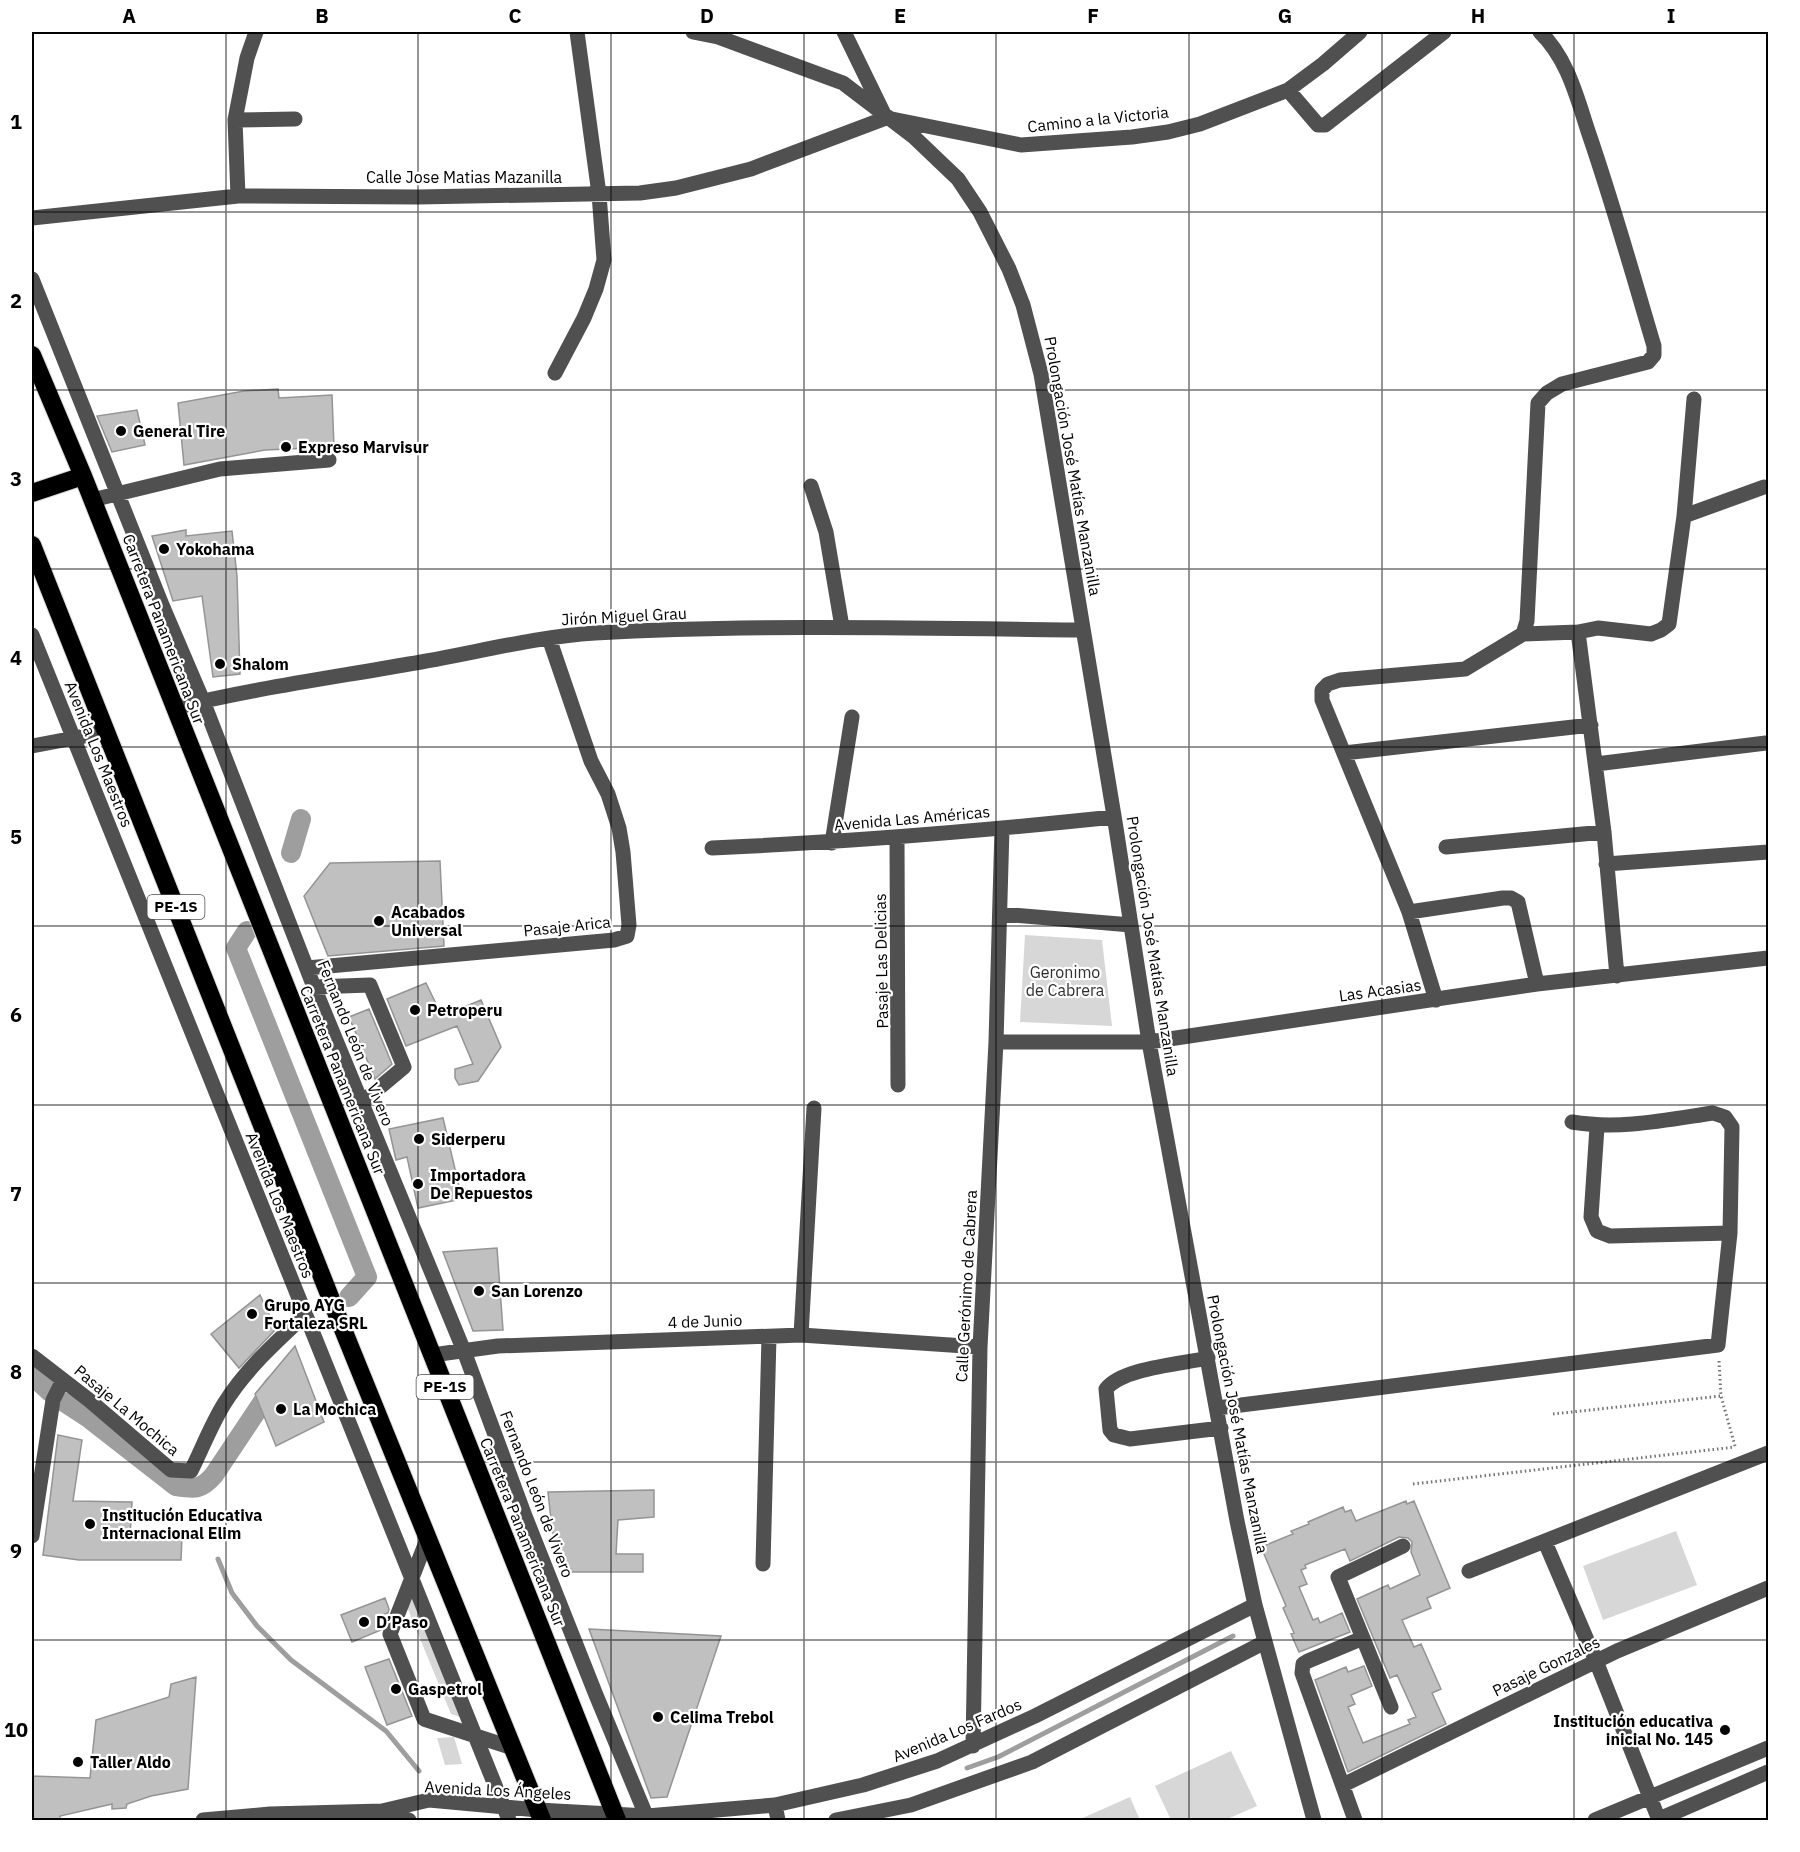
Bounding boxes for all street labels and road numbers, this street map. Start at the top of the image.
street label: Camino a la Victoria [1026,102,1170,136]
street label: Calle Jose Matias Mazanilla [366,167,563,187]
street label: Prolongación José Matías Manzanilla [1040,335,1106,598]
street label: Carretera Panamericana Sur [118,531,210,727]
street label: Jirón Miguel Grau [561,603,687,629]
street label: Avenida Los Maestros [61,678,137,830]
street label: Avenida Las Américas [833,801,991,835]
street label: Prolongación José Matías Manzanilla [1123,815,1184,1078]
street label: Pasaje Las Delicias [870,893,892,1029]
road number: PE-1S [148,895,204,919]
street label: Pasaje Arica [522,911,612,941]
street label: Fernando León de Vivero [314,957,398,1129]
street label: Las Acasias [1337,974,1423,1006]
street label: Carretera Panamericana Sur [296,983,390,1177]
street label: Avenida Los Maestros [242,1129,318,1281]
street label: Calle Gerónimo de Cabrera [951,1189,981,1383]
street label: Prolongación José Matías Manzanilla [1203,1293,1273,1555]
street label: 4 de Junio [667,1310,743,1332]
street label: Pasaje La Mochica [70,1360,184,1460]
road number: PE-1S [416,1375,474,1399]
street label: Fernando León de Vivero [496,1408,578,1580]
street label: Carretera Panamericana Sur [476,1435,570,1629]
street label: Pasaje Gonzales [1489,1631,1603,1701]
street label: Avenida Los Fardos [889,1694,1025,1766]
street label: Avenida Los Ángeles [424,1775,572,1804]

